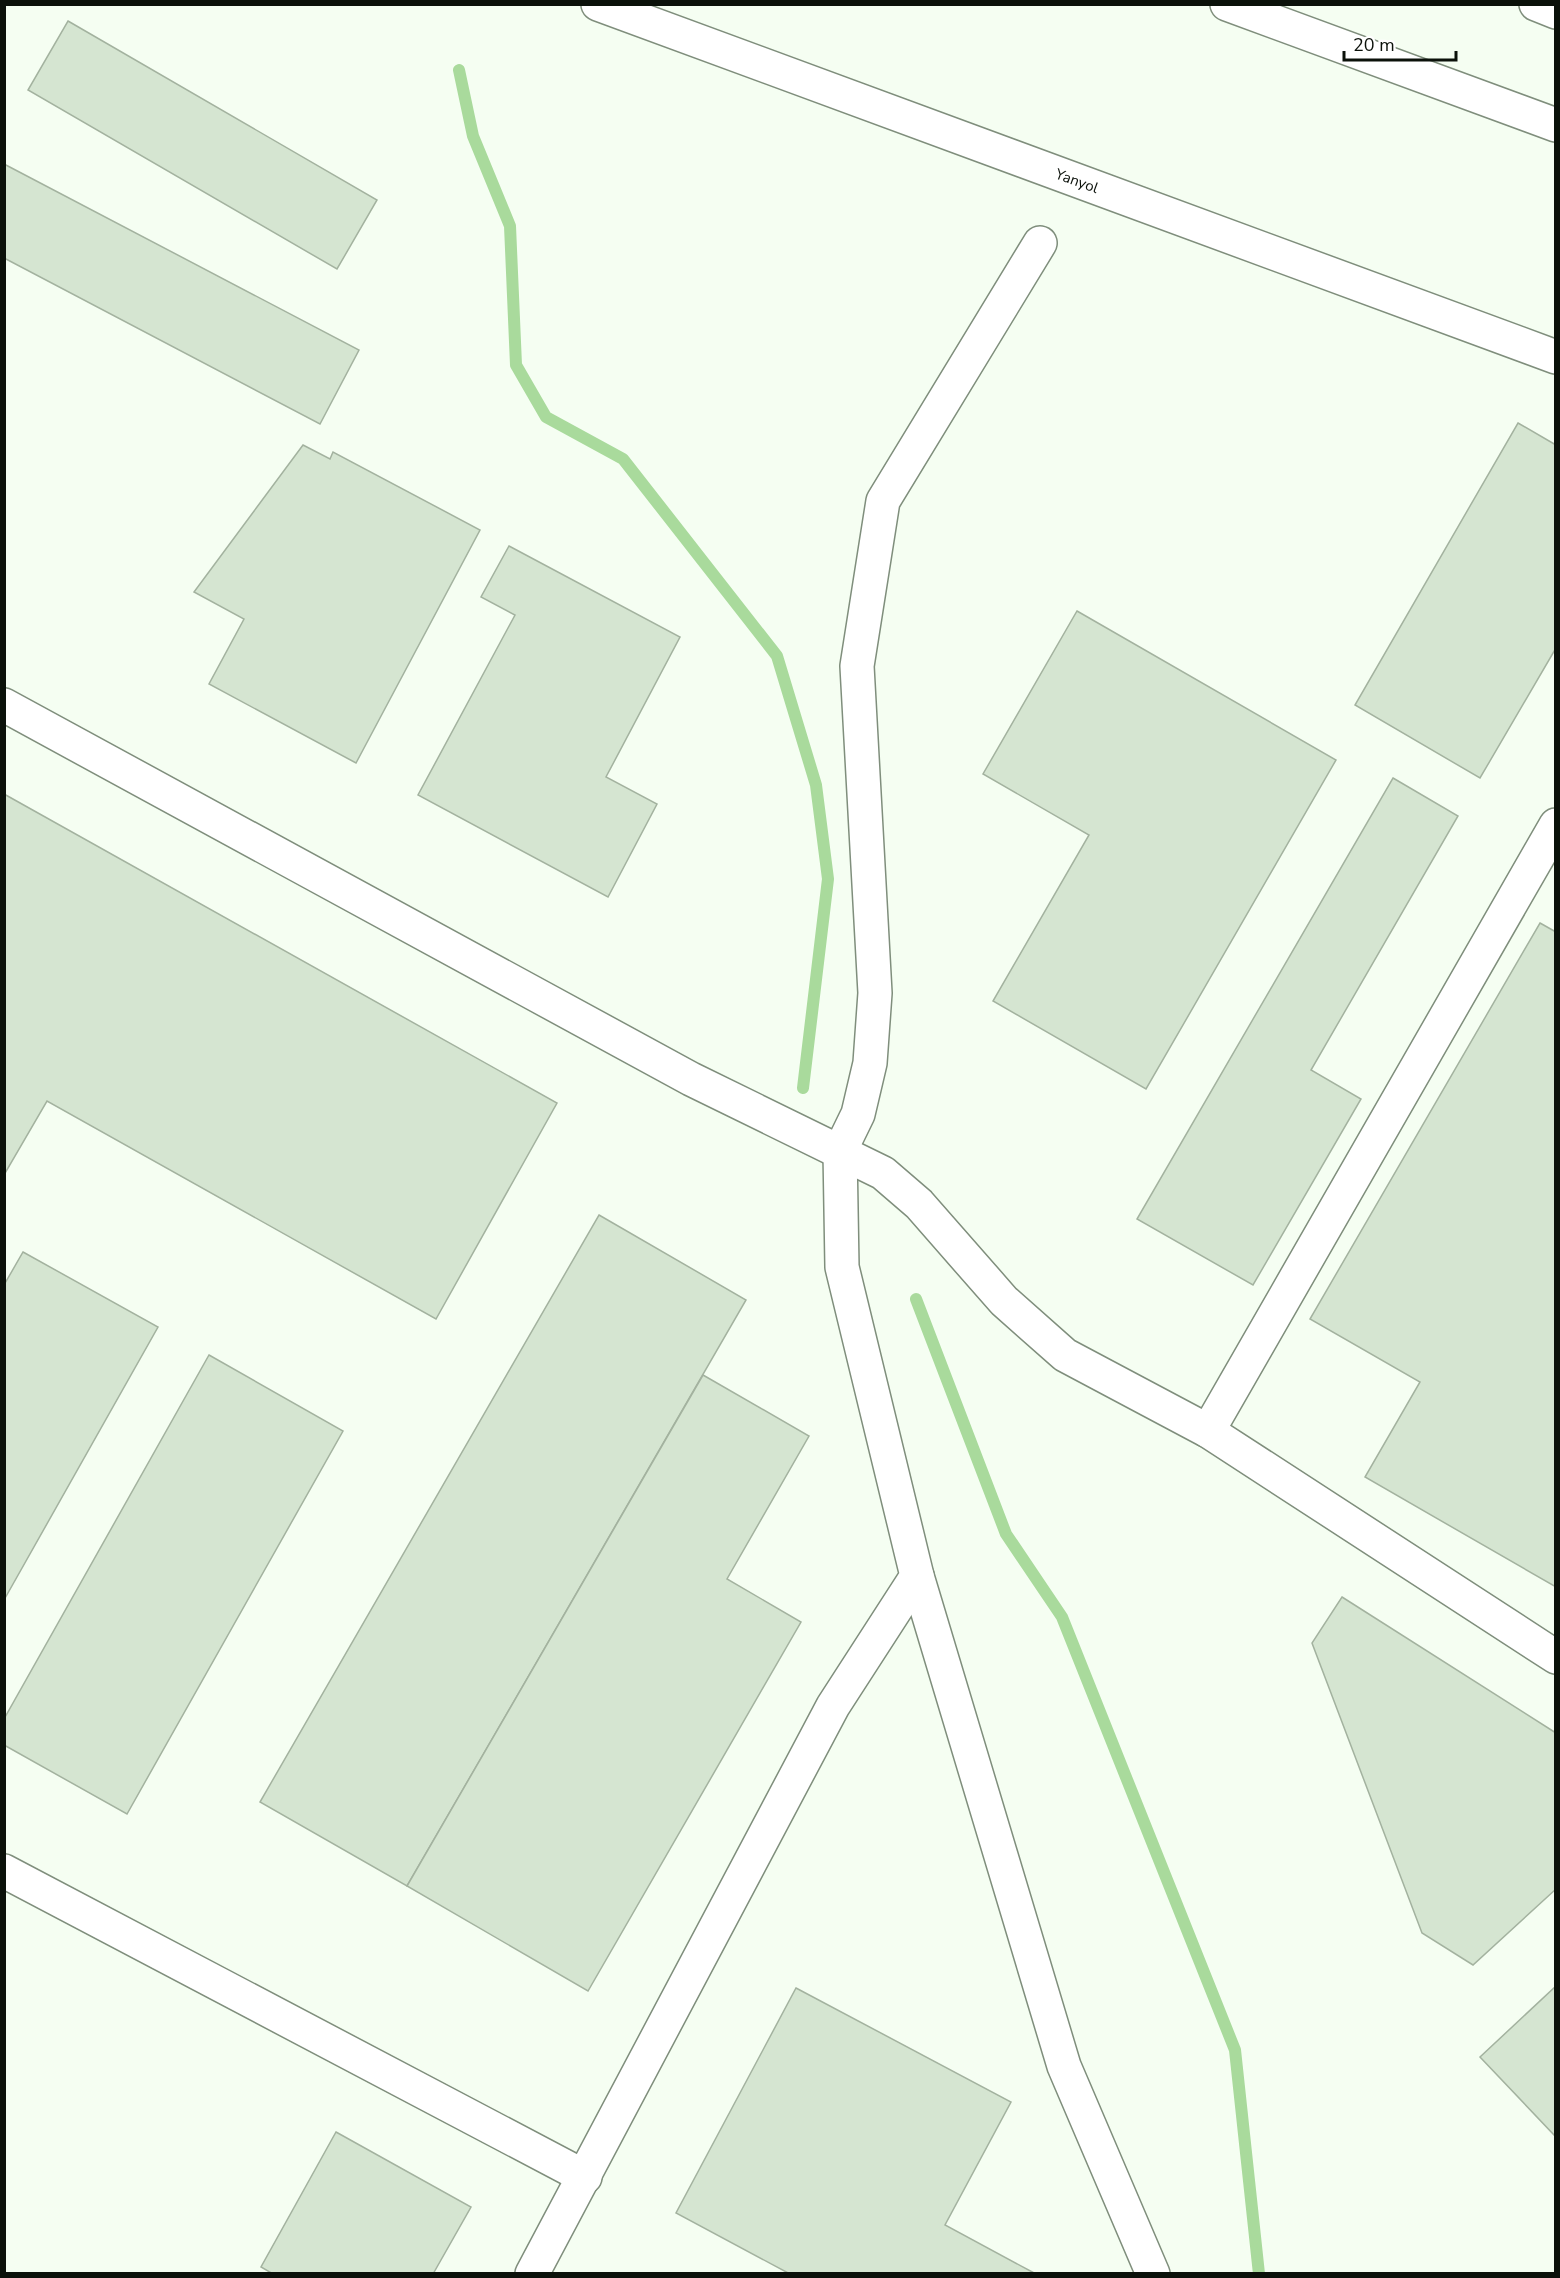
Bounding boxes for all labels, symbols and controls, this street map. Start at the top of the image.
scale bar [1344,24,1456,62]
text: 20 m [1353,33,1395,57]
street label: Yanyol [1052,164,1102,198]

